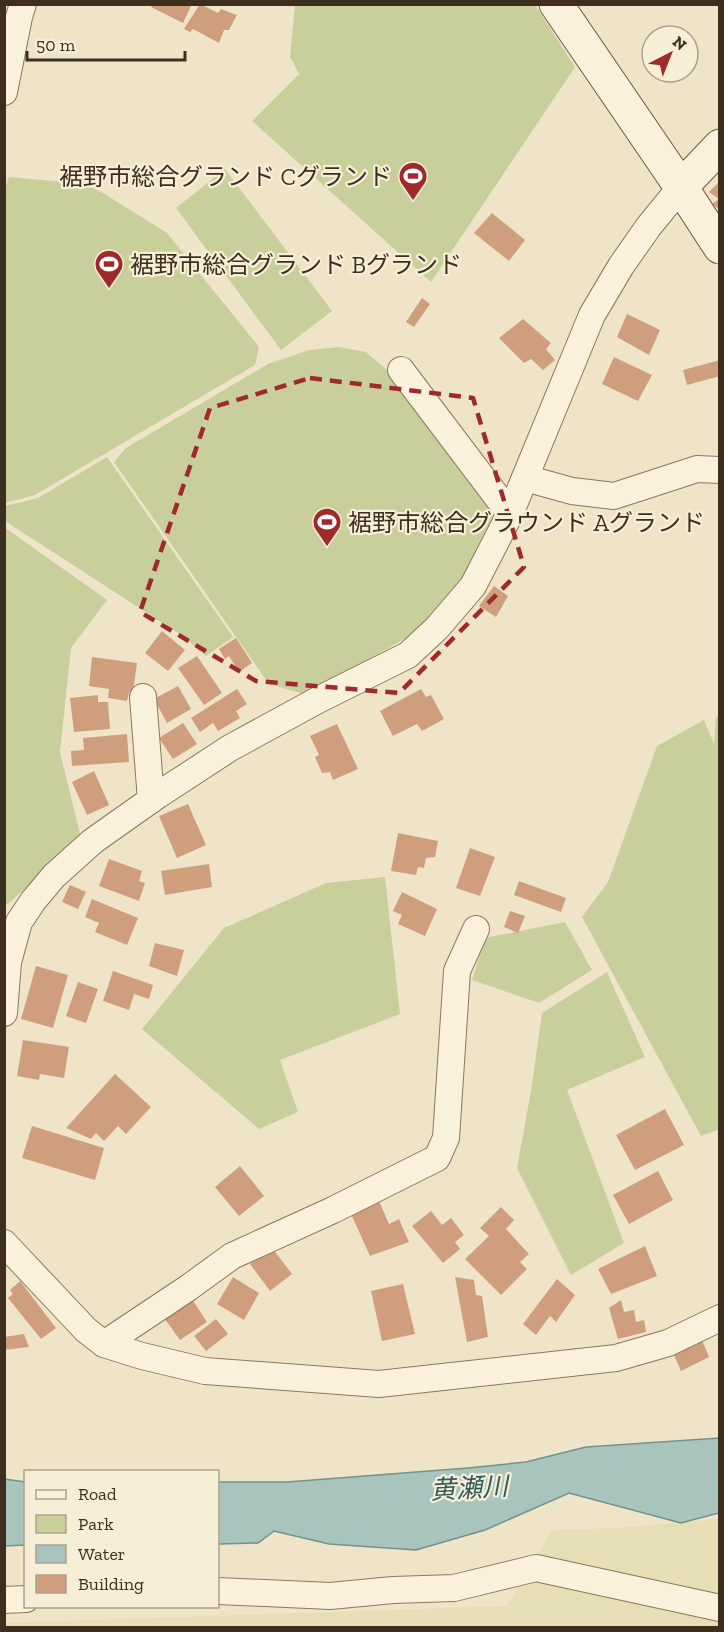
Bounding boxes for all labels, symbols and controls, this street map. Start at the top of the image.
scale bar [27,24,184,62]
north arrow [640,24,700,84]
text: N [669,32,691,54]
text: 50 m [36,34,76,56]
sports icon: 裾野市総合グランド Cグランド [397,160,429,202]
place label: 裾野市総合グランド Cグランド [59,162,392,191]
sports icon: 裾野市総合グランド Bグランド [93,248,125,290]
place label: 裾野市総合グランド Bグランド [130,250,462,279]
sports icon: 裾野市総合グラウンド Aグランド [311,506,343,548]
place label: 裾野市総合グラウンド Aグランド [348,508,705,537]
legend [24,1470,219,1608]
water label: 黄瀬川 [429,1470,512,1506]
text: Road [78,1483,117,1505]
text: Park [78,1513,114,1535]
text: Water [78,1543,125,1565]
text: Building [78,1573,144,1595]

